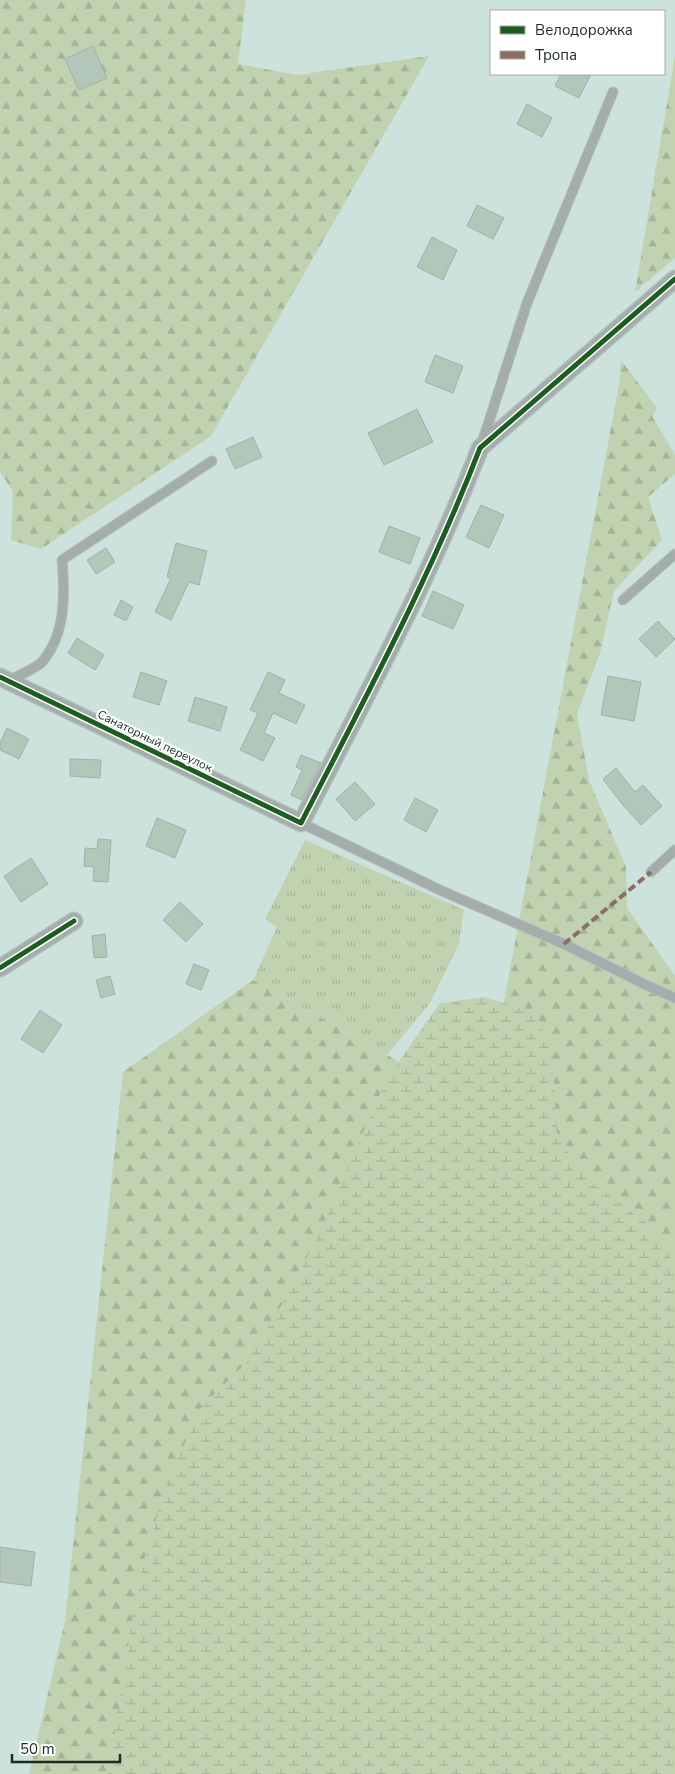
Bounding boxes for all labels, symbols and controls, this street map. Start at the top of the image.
legend [490,10,665,75]
text: Велодорожка [535,20,633,40]
text: Тропа [535,45,577,65]
street label: Санаторный переулок [95,706,216,776]
scale bar [12,1732,120,1764]
text: 50 m [20,1739,55,1759]

